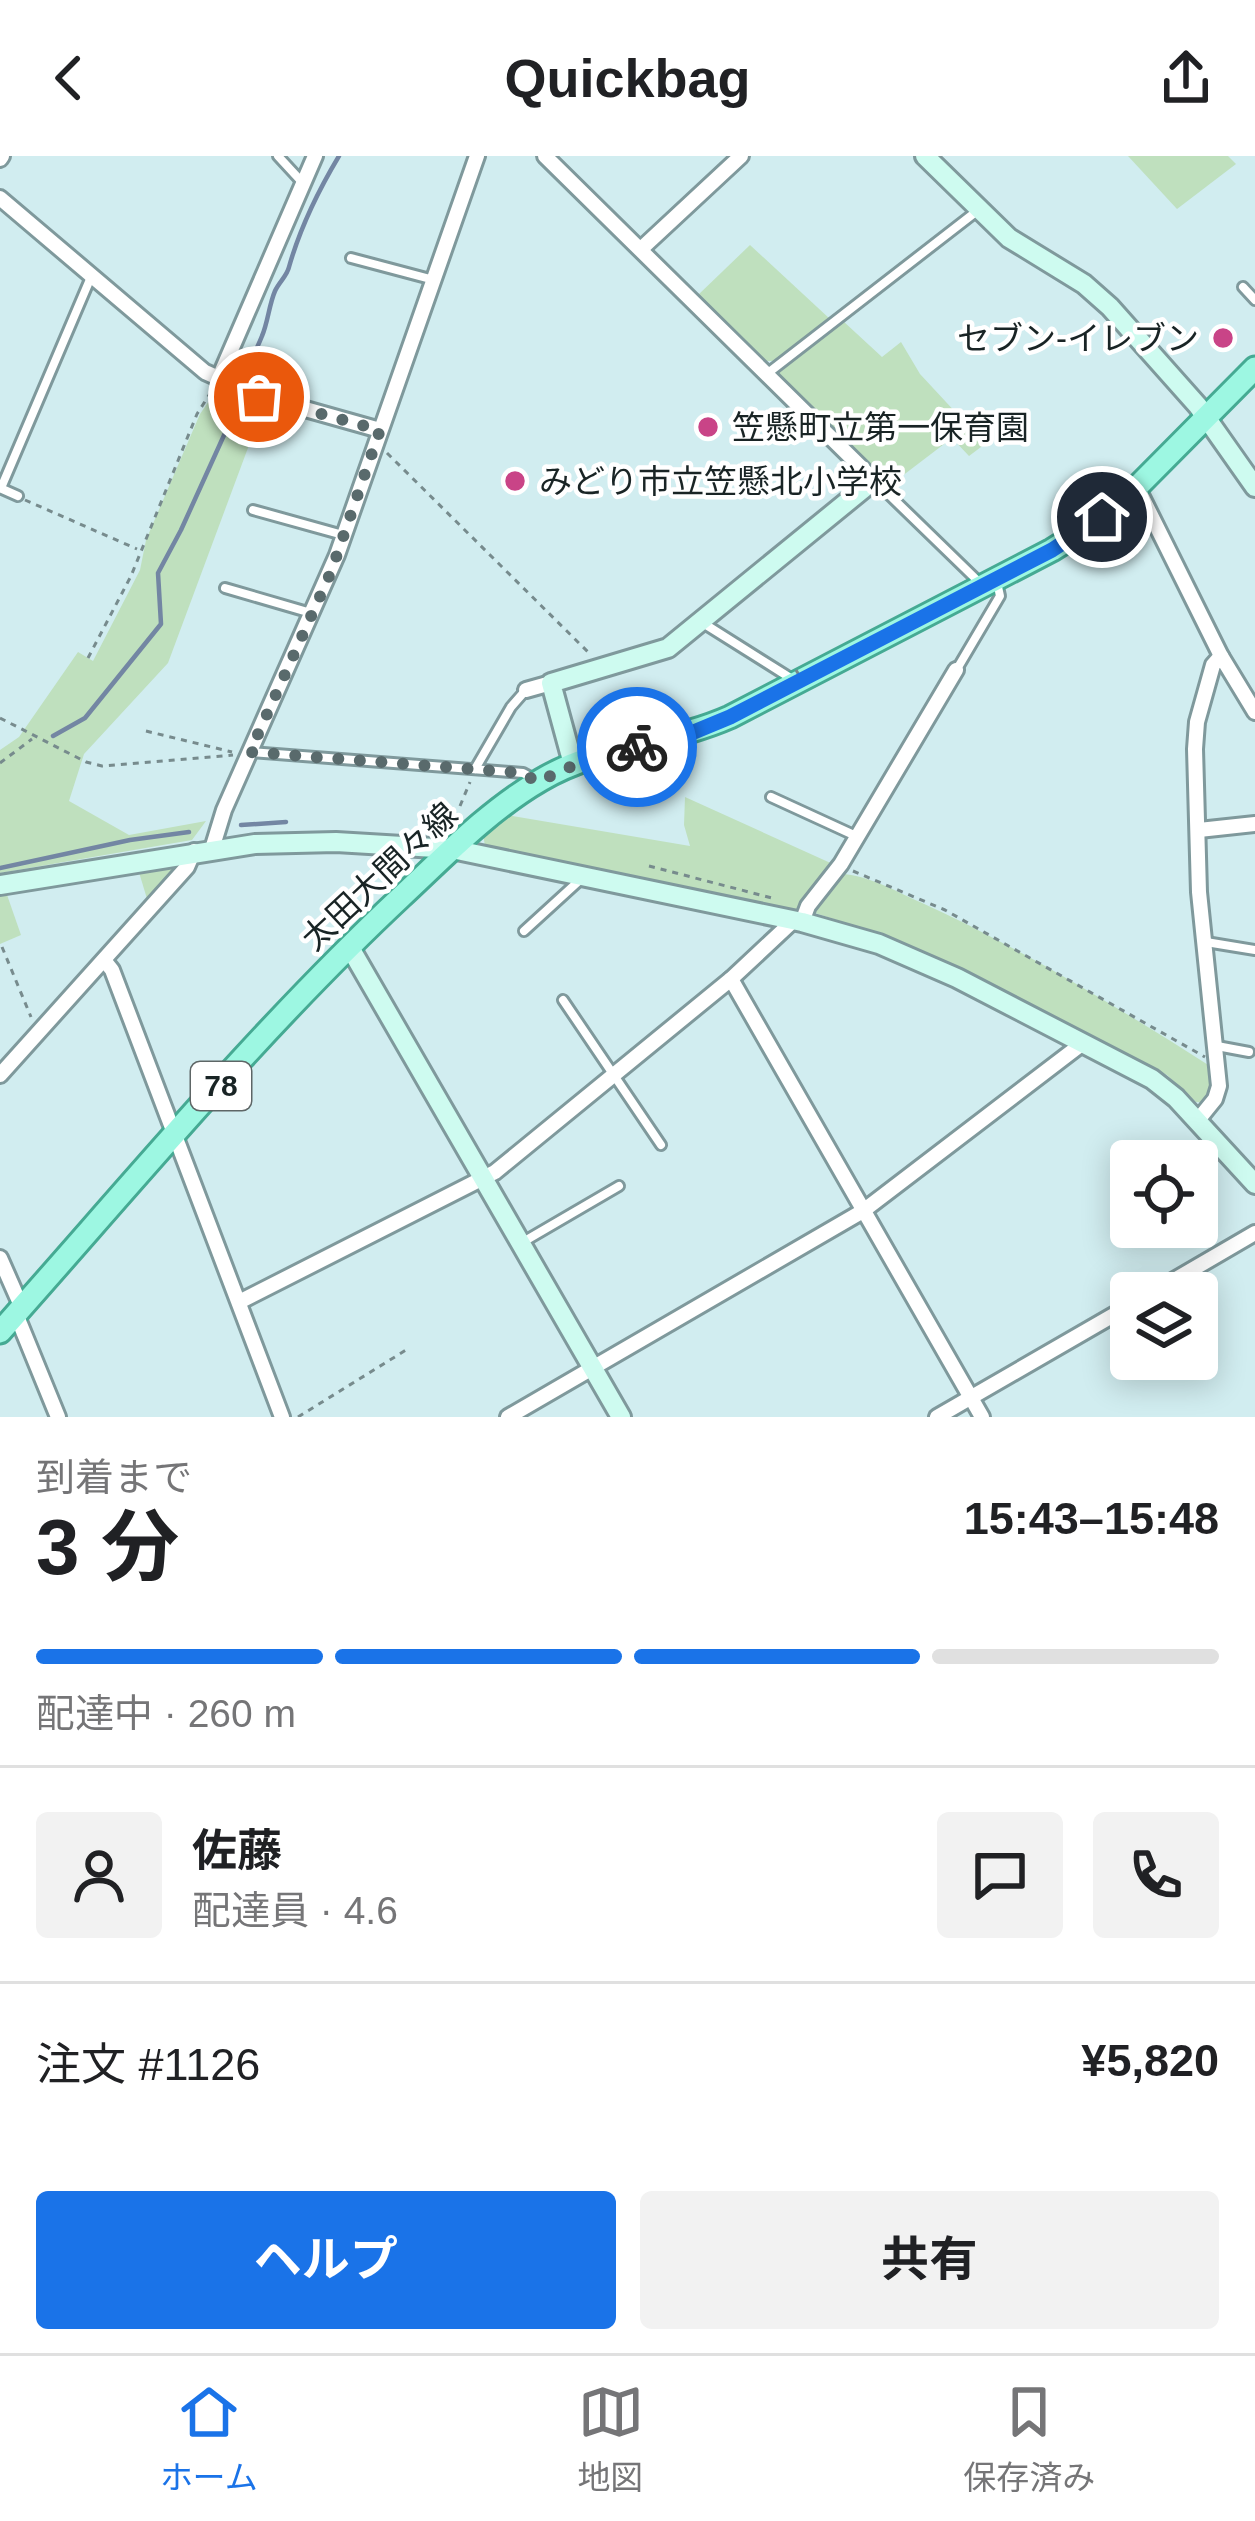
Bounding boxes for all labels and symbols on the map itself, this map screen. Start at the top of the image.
place label: セブン-イレブン [957,320,1199,357]
marker: セブン-イレブン [1210,325,1236,351]
pin [208,346,310,448]
place label: 笠懸町立第一保育園 [732,409,1029,446]
marker: 笠懸町立第一保育園 [695,414,721,440]
place label: みどり市立笠懸北小学校 [539,463,902,500]
pin [1051,466,1153,568]
marker: みどり市立笠懸北小学校 [502,468,528,494]
courier [577,687,697,807]
street label: 太田大間々線 [294,795,464,957]
road number: 78 [191,1062,251,1110]

